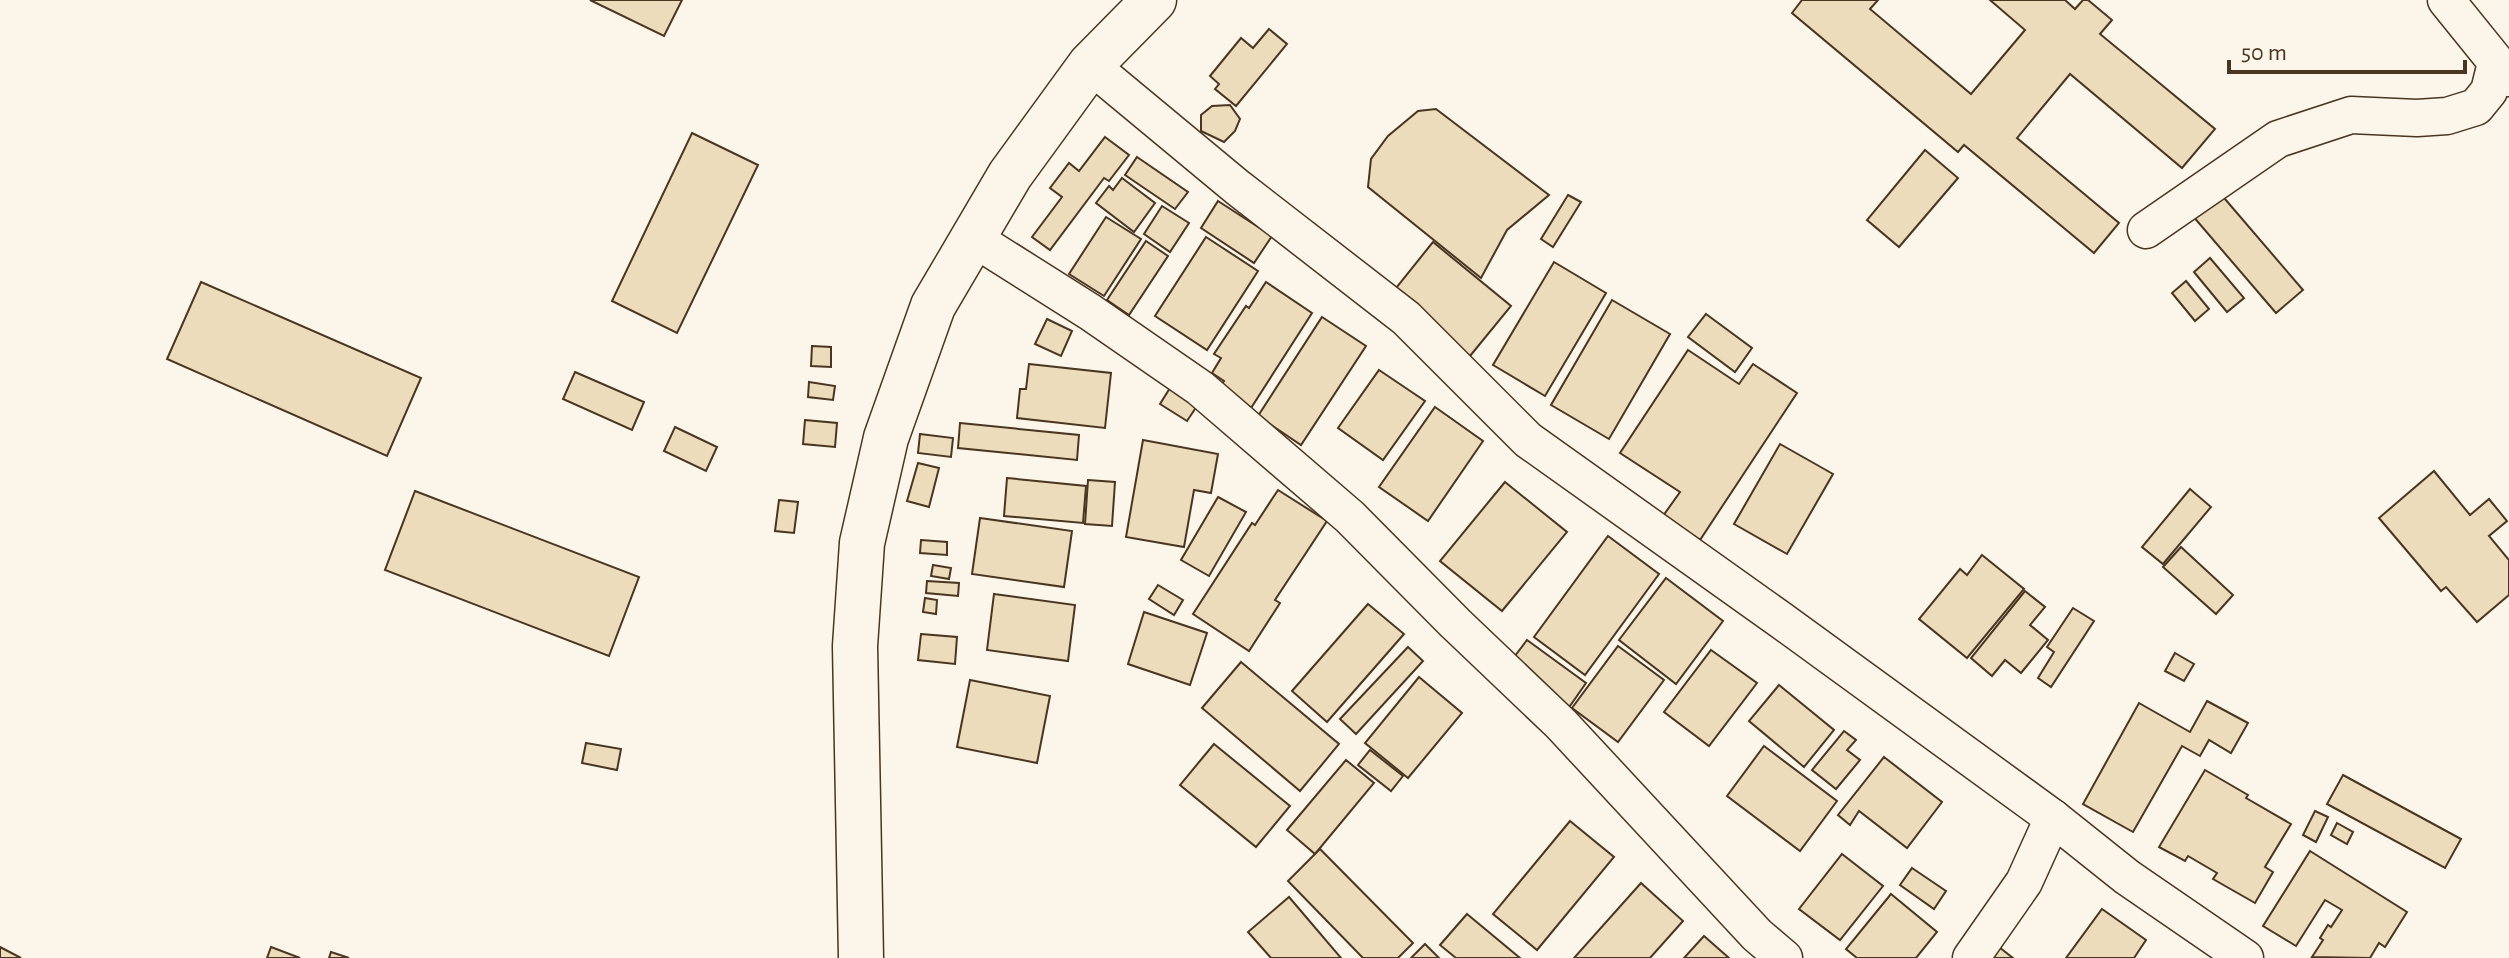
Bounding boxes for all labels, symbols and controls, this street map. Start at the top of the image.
scale bar [2229,24,2465,74]
text: 50 m [2241,41,2287,65]

